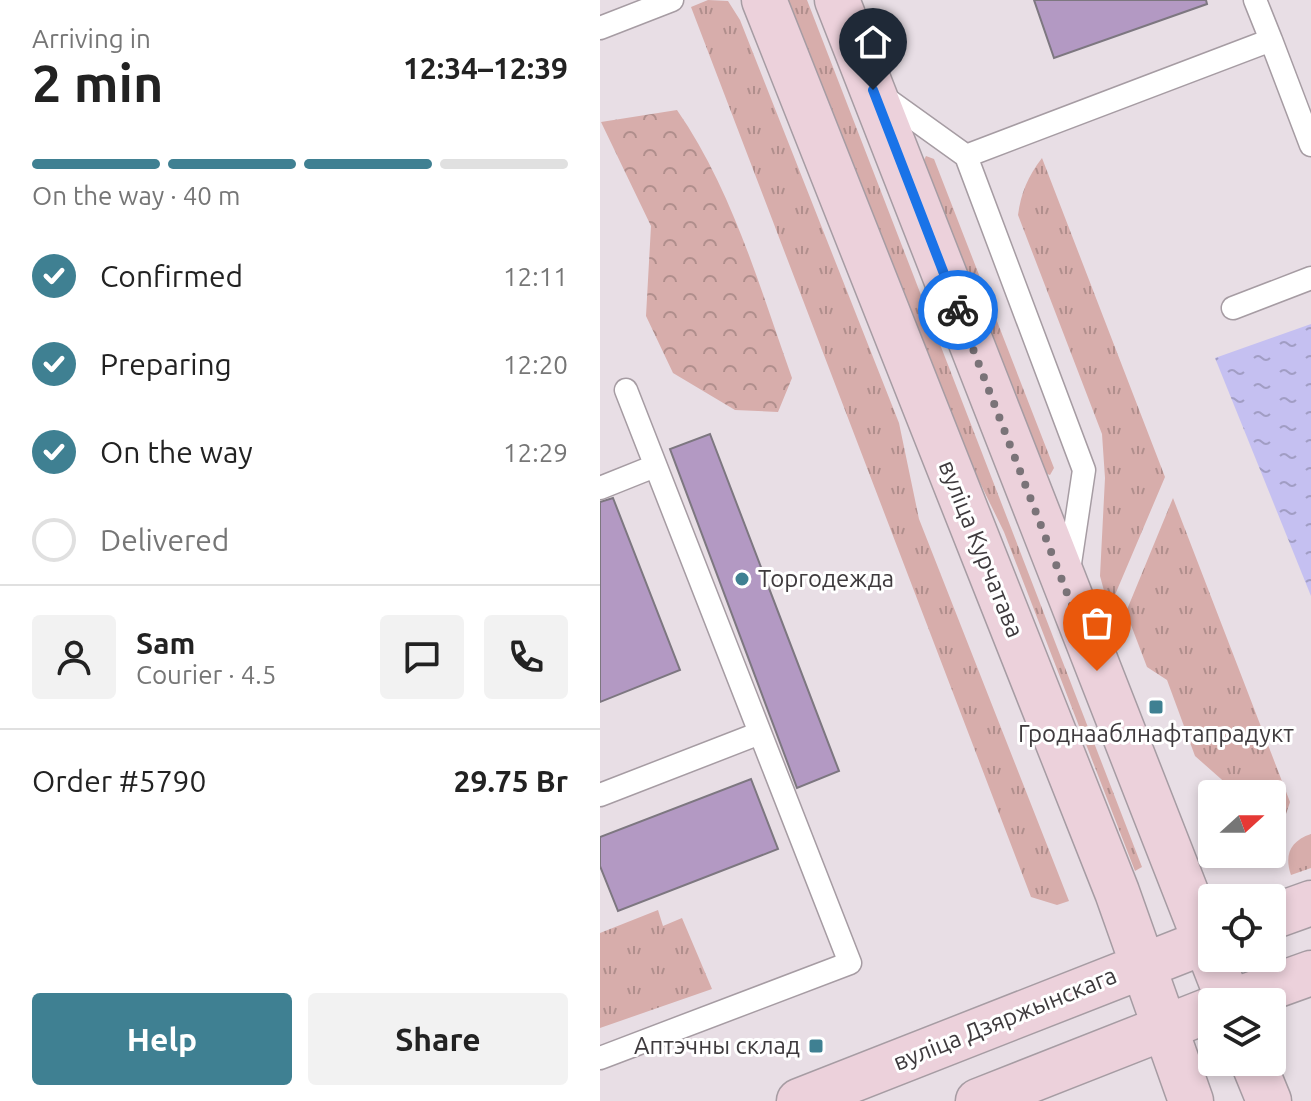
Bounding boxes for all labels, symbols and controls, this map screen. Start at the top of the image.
pin [839,8,907,90]
icon: home [851,20,895,64]
text: Arriving in [32,24,151,53]
text: 12:34–12:39 [403,51,568,85]
text: 2 min [32,54,163,112]
text: On the way · 40 m [32,181,240,210]
icon: check [32,254,76,298]
text: Confirmed [100,259,243,293]
text: 12:11 [503,262,568,291]
courier [918,270,998,350]
icon: bike [936,288,980,332]
icon: check [32,342,76,386]
text: Preparing [100,347,232,381]
text: 12:20 [503,350,568,379]
icon: check [32,430,76,474]
text: On the way [100,435,253,469]
text: 12:29 [503,438,568,467]
street label: вуліца Курчатава [934,456,1029,641]
text: Delivered [100,523,229,557]
place label: Торгодежда [758,565,894,592]
marker: Торгодежда [733,570,751,588]
pin [1063,589,1131,671]
icon: bag [1075,601,1119,645]
button: person [32,615,116,699]
button: chat [380,615,464,699]
button: phone [484,615,568,699]
text: Sam [136,626,195,660]
text: Courier · 4.5 [136,660,276,689]
marker: Гроднааблнафтапрадукт [1147,698,1165,716]
place label: Гроднааблнафтапрадукт [1018,720,1294,747]
text: Order #5790 [32,764,206,798]
text: 29.75 Br [454,764,568,798]
north arrow [1198,780,1286,868]
map controls [1198,780,1286,1076]
button: locate [1198,884,1286,972]
street label: вуліца Дзяржынскага [889,961,1120,1076]
button: layers [1198,988,1286,1076]
button: Help [32,993,292,1085]
button: Share [308,993,568,1085]
place label: Аптэчны склад [634,1032,800,1059]
marker: Аптэчны склад [807,1037,825,1055]

